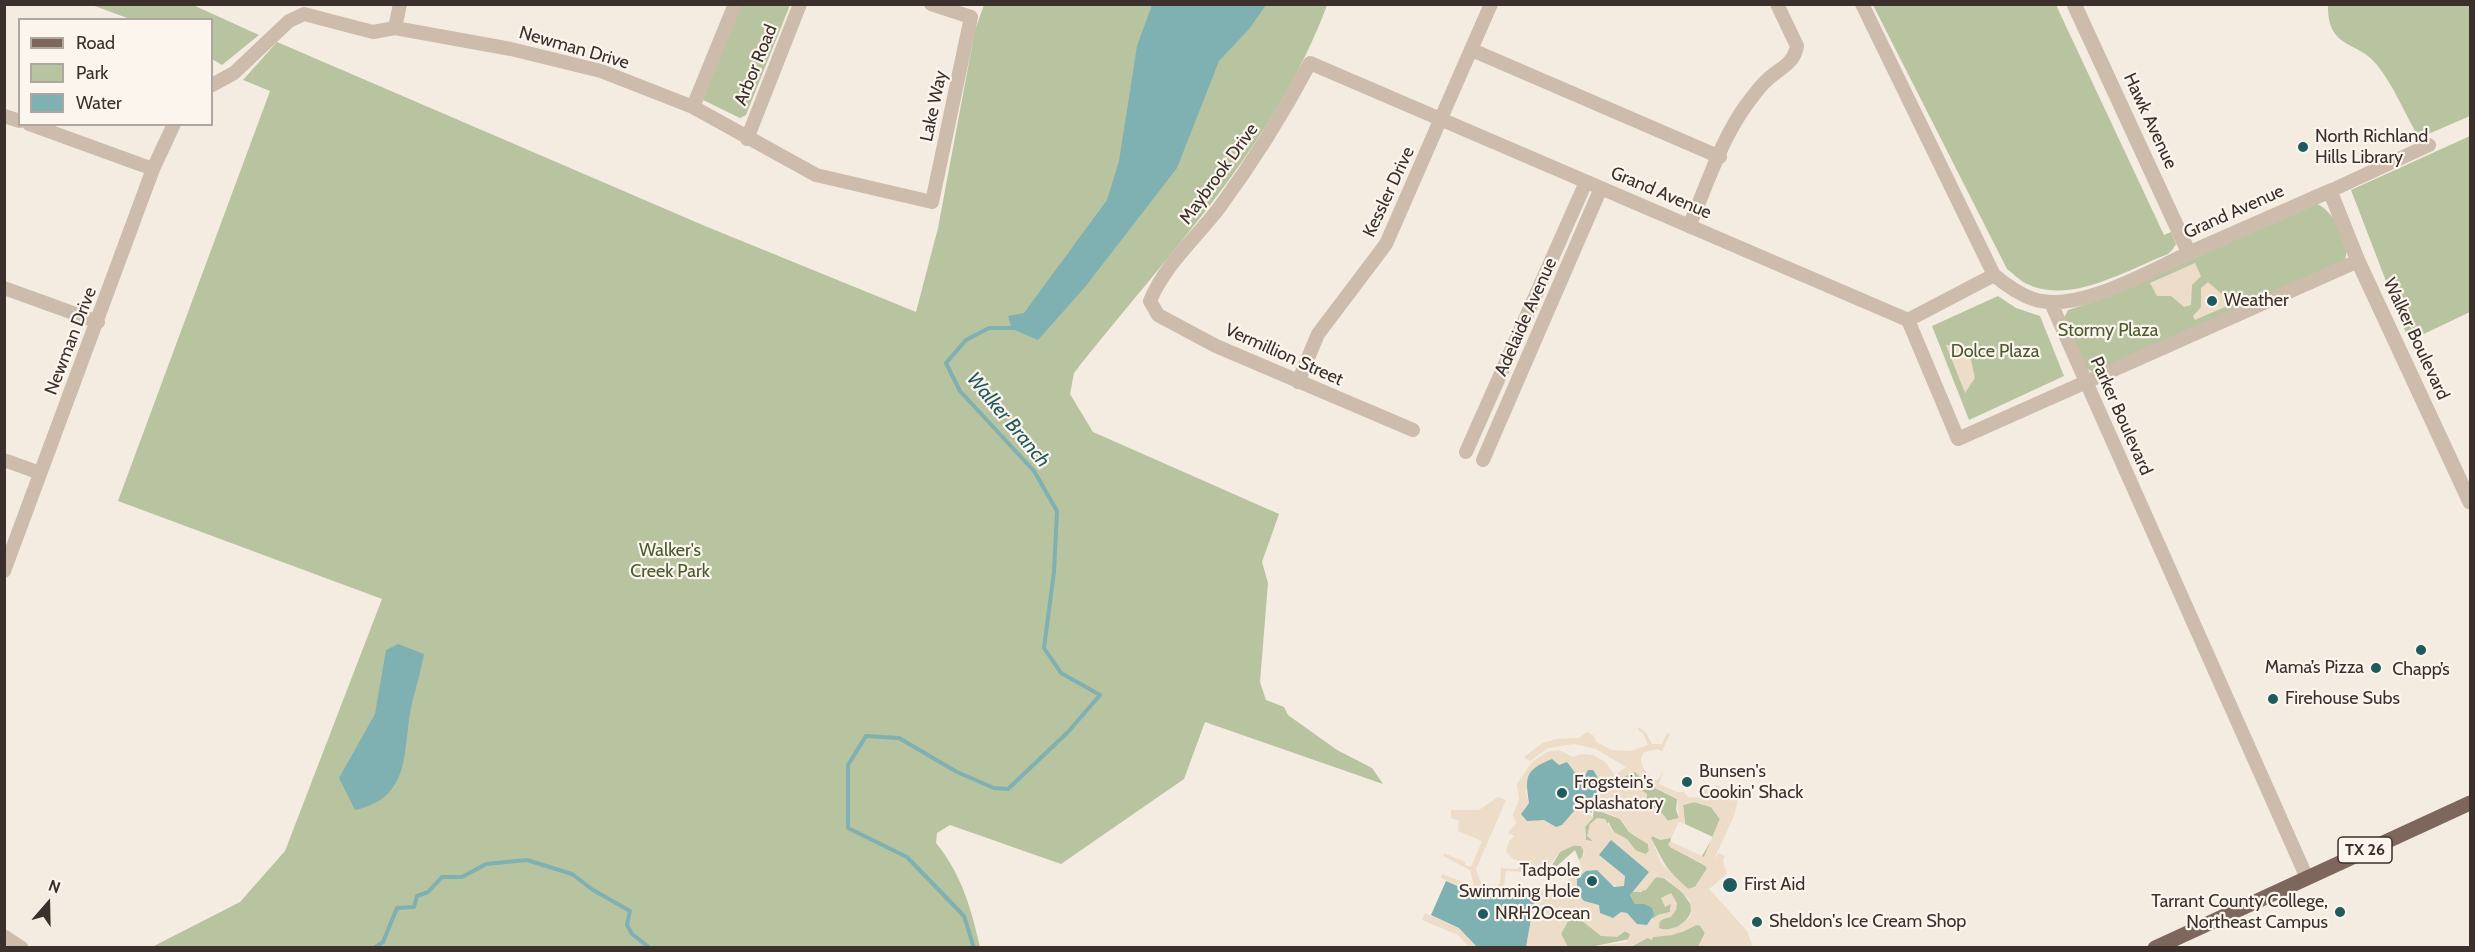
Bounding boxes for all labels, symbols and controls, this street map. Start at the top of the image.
legend [18,18,213,126]
street label: Arbor Road [730,21,782,109]
street label: Newman Drive [516,22,632,74]
text: Road [76,32,115,54]
text: Park [76,62,108,84]
street label: Lake Way [916,68,952,144]
street label: Hawk Avenue [2118,70,2182,172]
text: Water [76,92,122,114]
street label: Maybrook Drive [1175,119,1263,229]
place label: North Richland Hills Library [2315,126,2428,168]
marker: North Richland Hills Library [2296,140,2310,154]
street label: Kessler Drive [1359,143,1419,241]
street label: Grand Avenue [1607,162,1715,224]
street label: Grand Avenue [2181,180,2287,244]
street label: Adelaide Avenue [1490,255,1562,379]
street label: Walker Boulevard [2378,275,2454,403]
street label: Newman Drive [41,284,101,398]
place label: Weather [2224,290,2289,312]
marker: Weather [2205,294,2219,308]
street label: Vermillion Street [1222,319,1346,391]
park label: Stormy Plaza [2058,320,2158,342]
park label: Dolce Plaza [1951,341,2039,363]
street label: Parker Boulevard [2085,354,2157,478]
water label: Walker Branch [961,367,1055,473]
park label: Walker's Creek Park [630,540,710,582]
marker: Chapp’s [2414,643,2428,657]
place label: Mama’s Pizza [2265,657,2364,679]
place label: Chapp’s [2392,659,2450,681]
marker: Mama’s Pizza [2369,661,2383,675]
place label: Firehouse Subs [2285,688,2400,710]
marker: Firehouse Subs [2266,692,2280,706]
place label: Bunsen's Cookin' Shack [1699,761,1803,804]
place label: Frogstein's Splashatory [1574,772,1664,814]
marker: Bunsen's Cookin' Shack [1680,775,1694,789]
marker: Frogstein's Splashatory [1555,786,1569,800]
road number: TX 26 [2338,837,2392,863]
place label: Tadpole Swimming Hole [1459,860,1580,902]
north arrow [18,874,78,934]
marker: Tadpole Swimming Hole [1585,874,1599,888]
place label: First Aid [1744,874,1805,896]
text: N [46,876,63,897]
marker: First Aid [1721,876,1739,894]
place label: Tarrant County College, Northeast Campus [2151,891,2328,934]
place label: NRH2Ocean [1495,903,1590,925]
marker: Tarrant County College, Northeast Campus [2333,905,2347,919]
marker: NRH2Ocean [1476,907,1490,921]
place label: Sheldon's Ice Cream Shop [1769,911,1966,933]
marker: Sheldon's Ice Cream Shop [1750,915,1764,929]

